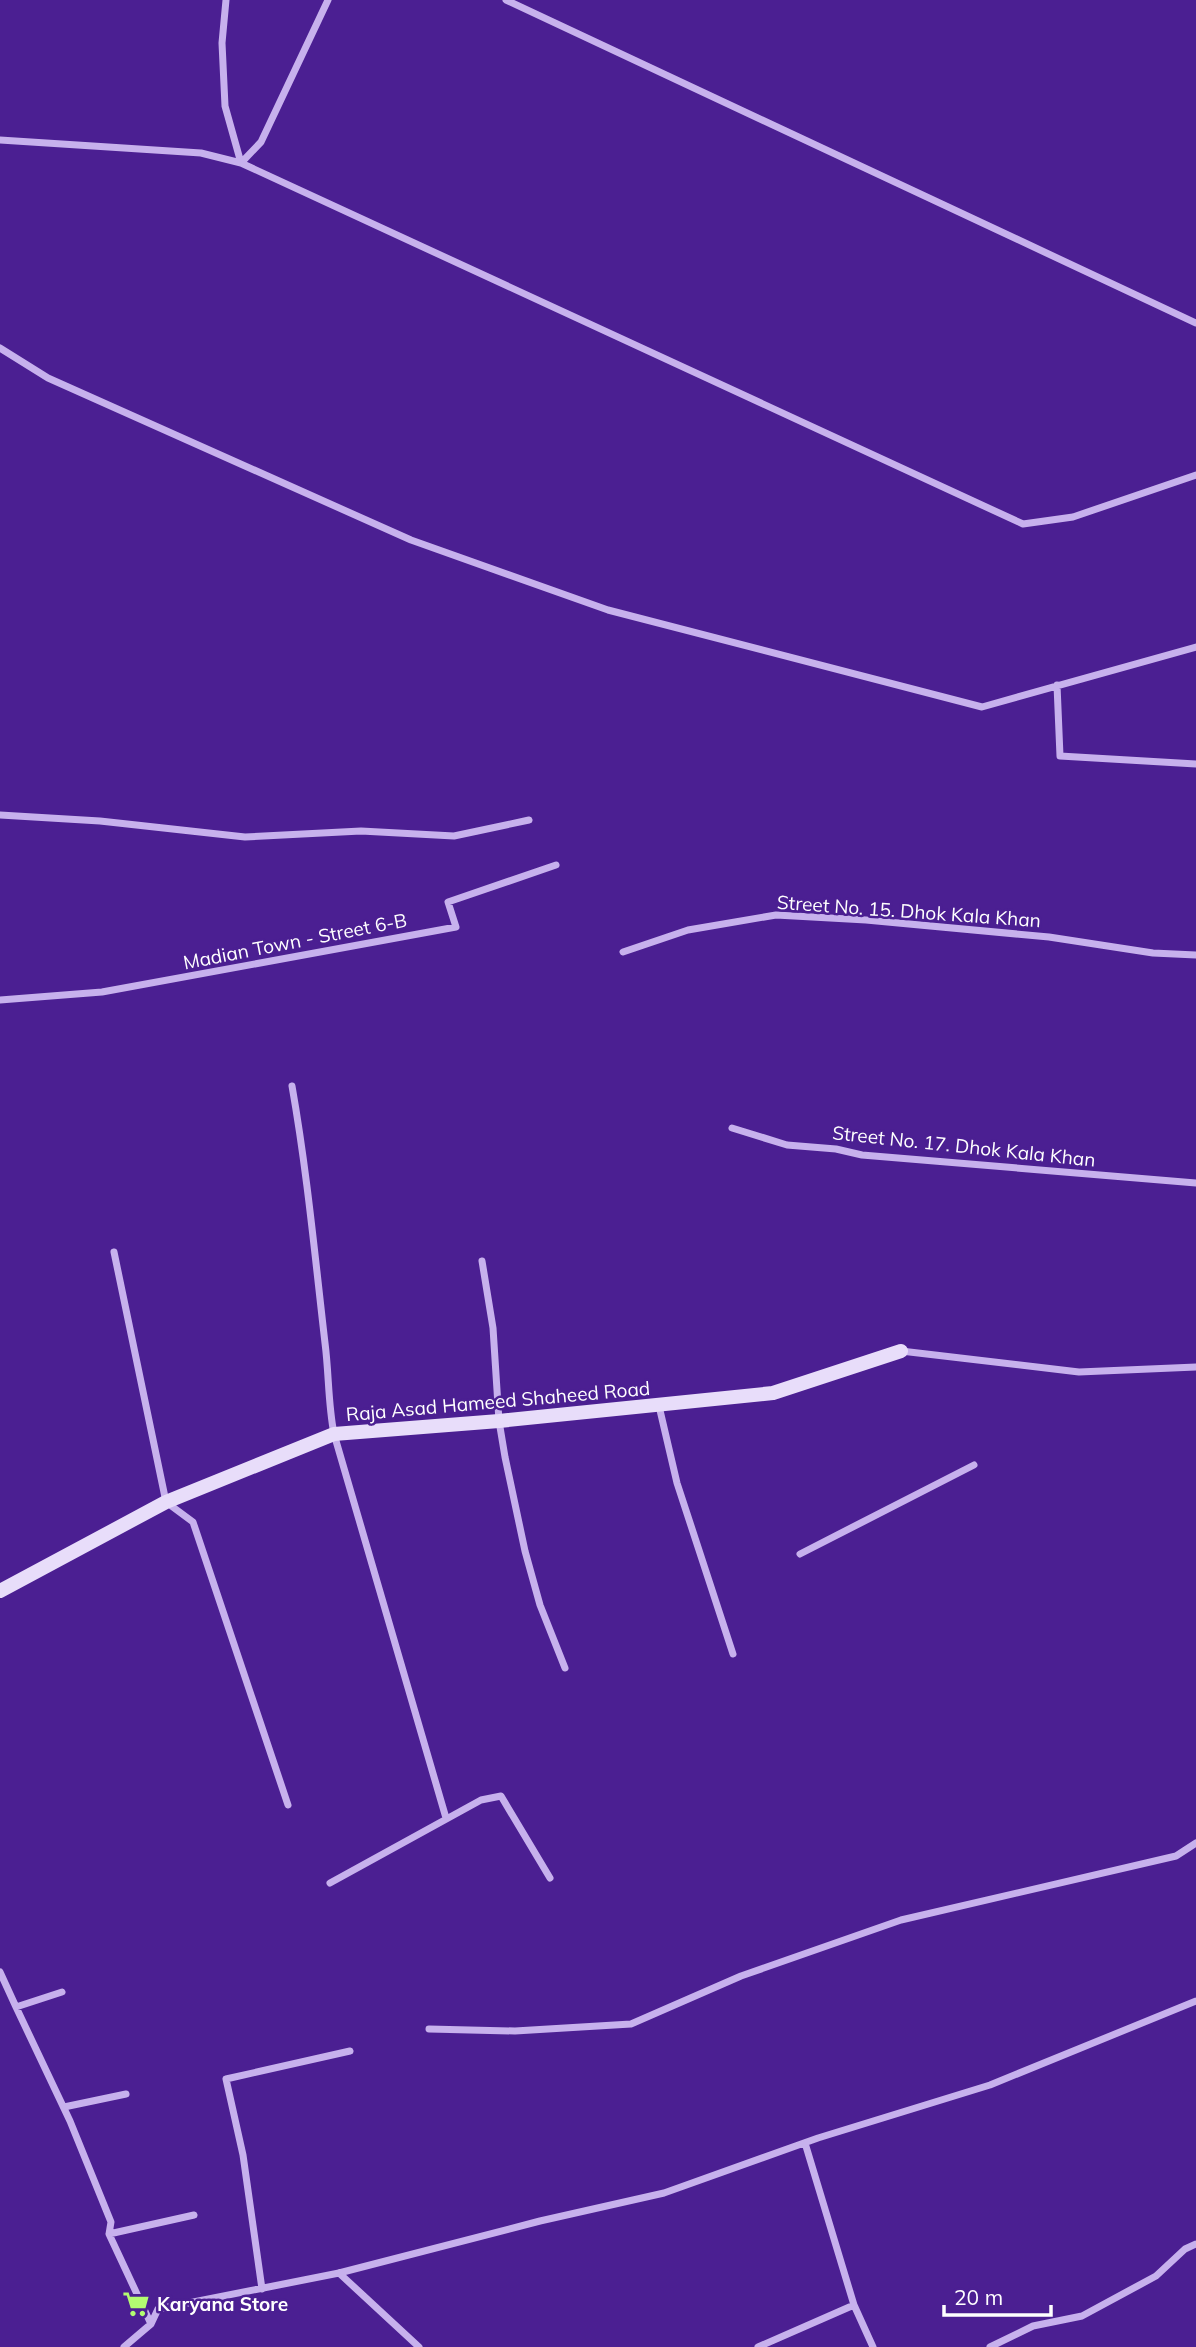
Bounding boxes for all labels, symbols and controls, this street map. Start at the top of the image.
street label: Street No. 15. Dhok Kala Khan [776,890,1042,932]
street label: Madian Town - Street 6-B [181,908,409,974]
street label: Street No. 17. Dhok Kala Khan [831,1120,1097,1172]
street label: Raja Asad Hameed Shaheed Road [345,1376,651,1426]
scale bar [944,2274,1051,2318]
text: 20 m [954,2284,1003,2310]
supermarket icon: Karyana Store [121,2289,151,2319]
place label: Karyana Store [157,2292,288,2316]

